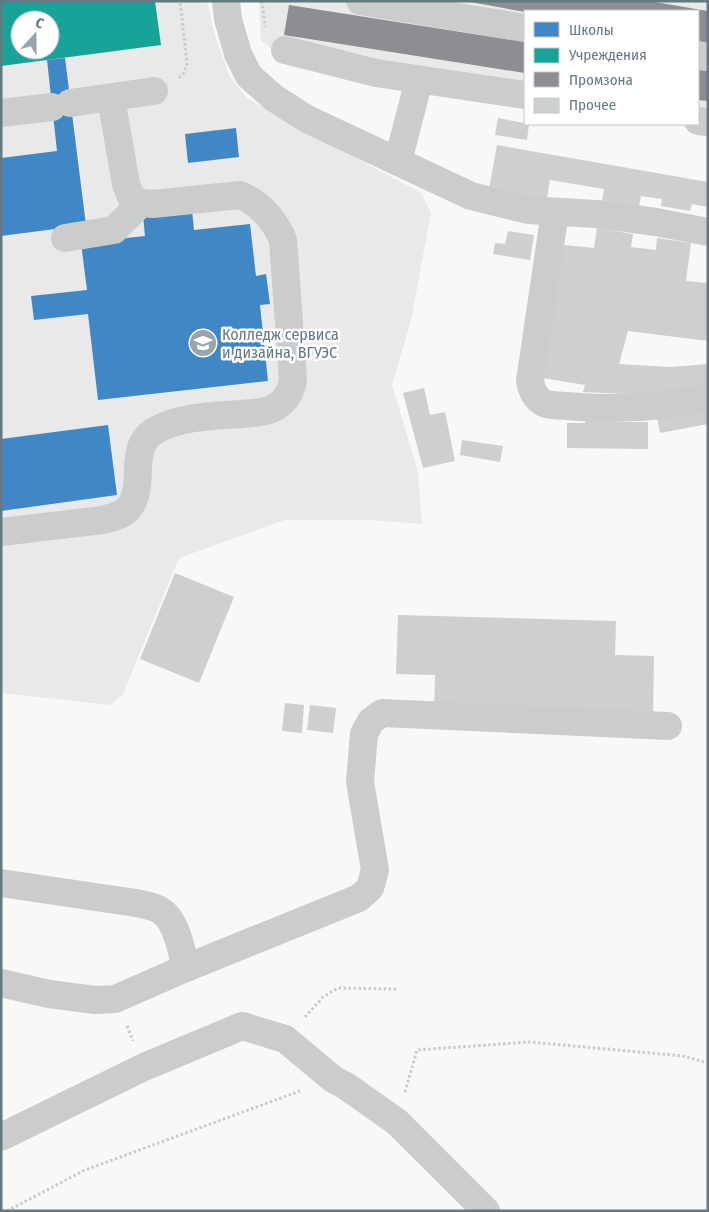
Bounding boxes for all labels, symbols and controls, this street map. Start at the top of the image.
north arrow [10,10,60,60]
legend [524,10,699,125]
text: С [33,14,47,33]
text: Школы [569,21,614,39]
text: Учреждения [568,46,647,64]
text: Промзона [569,71,633,89]
text: Прочее [569,96,616,114]
place label: Колледж сервиса и дизайна, ВГУЭС [222,325,339,362]
school or university icon: Колледж сервиса и дизайна, ВГУЭС [188,328,218,358]

